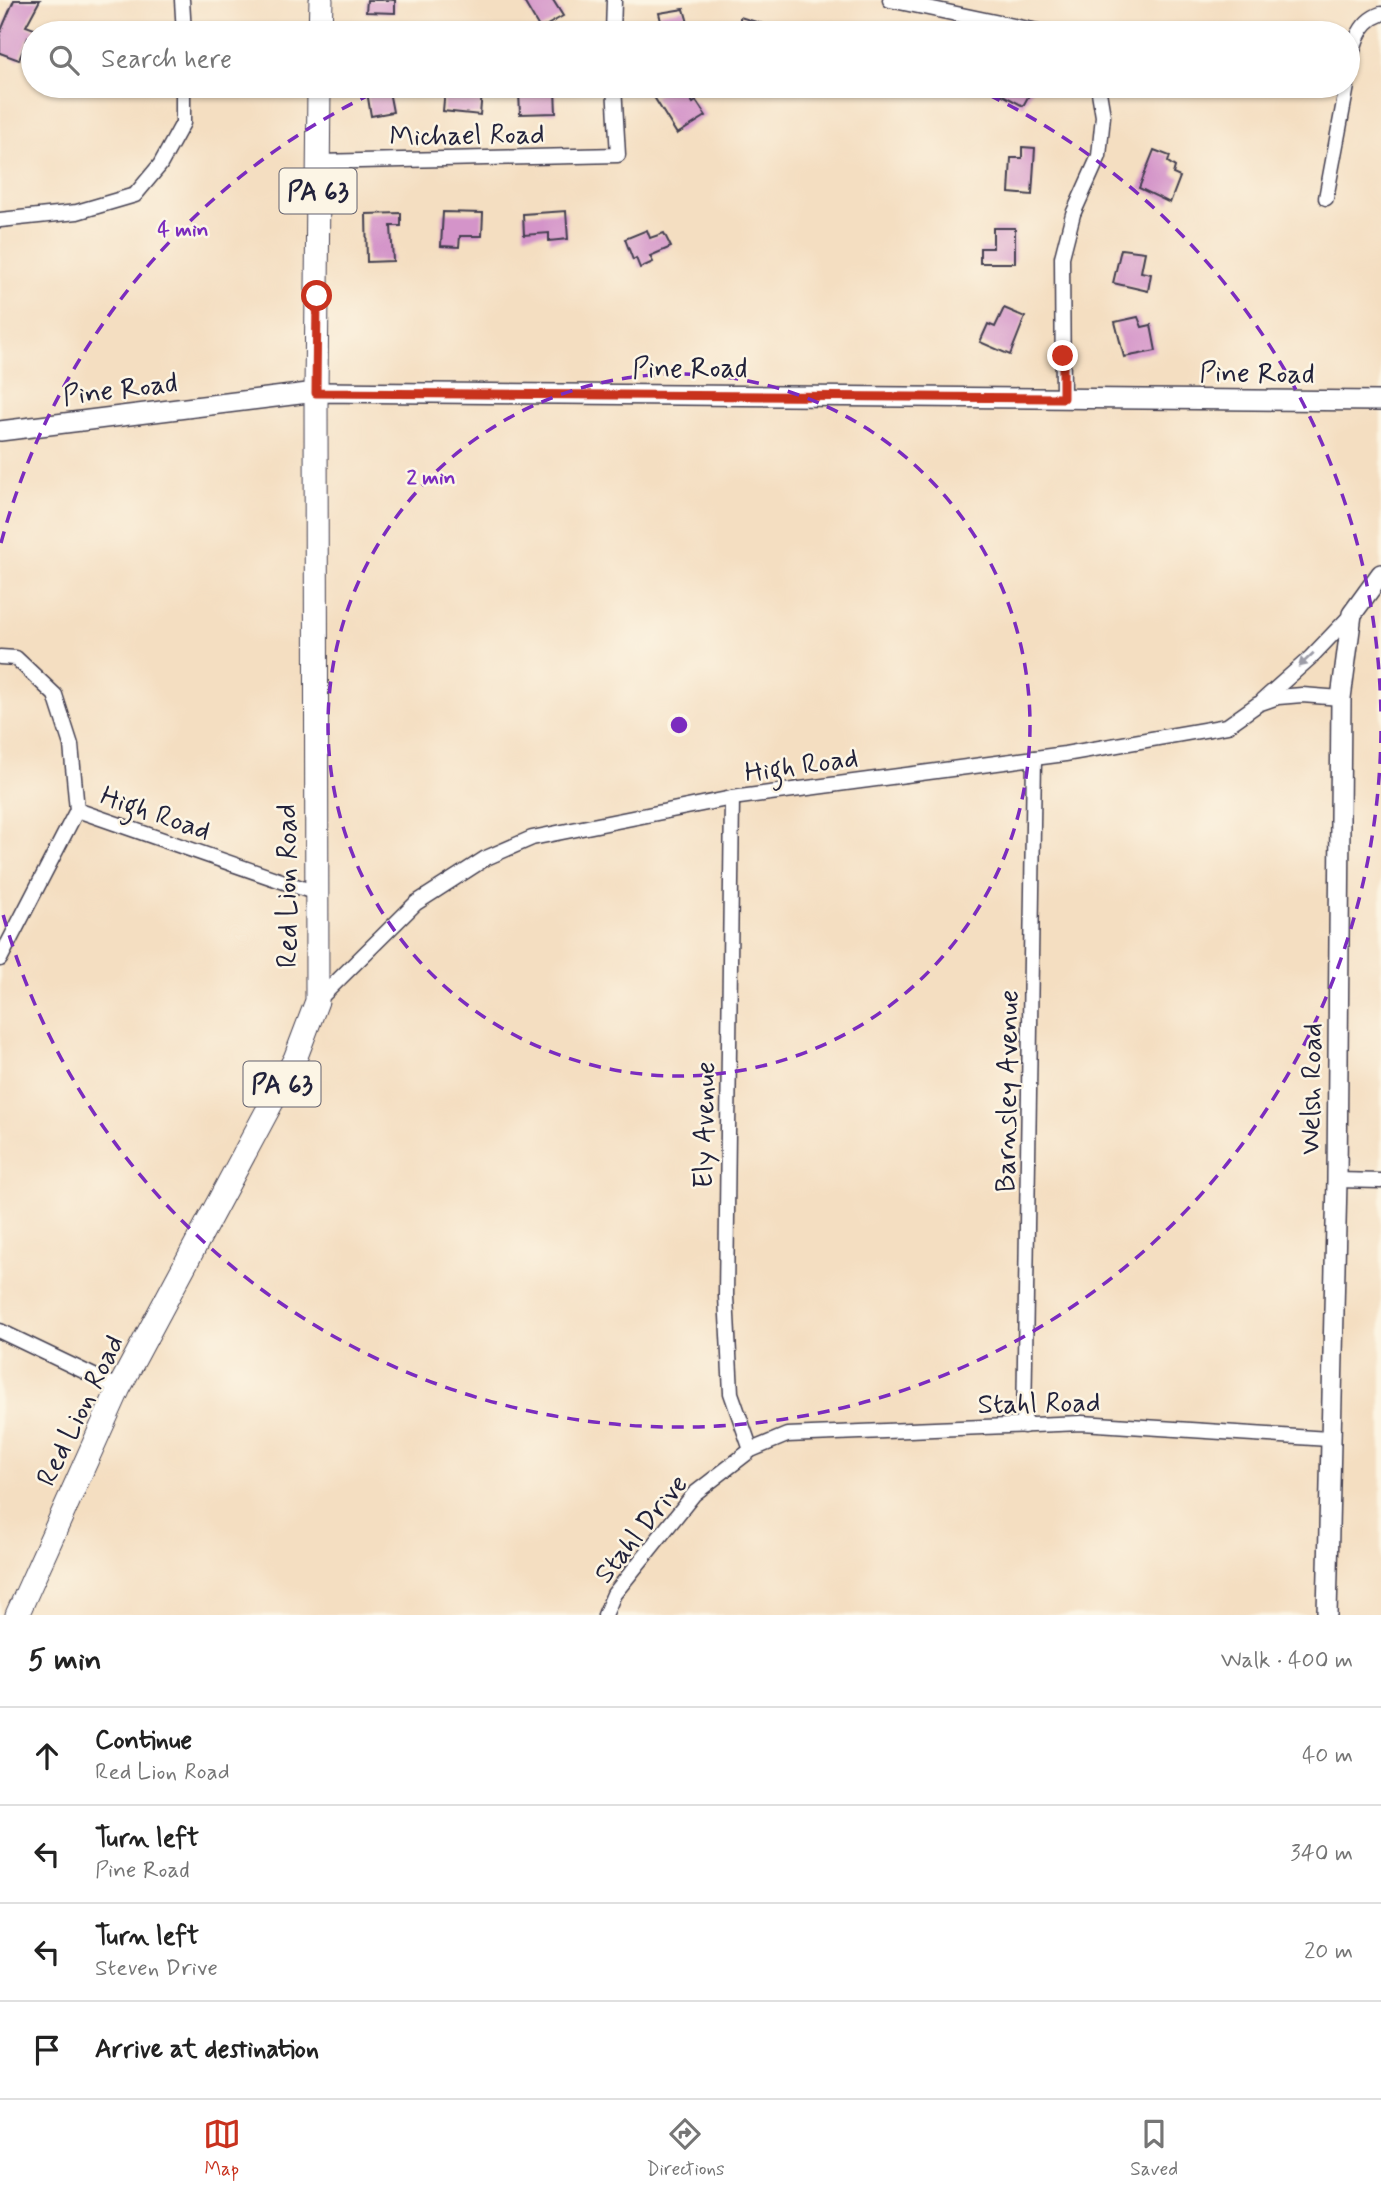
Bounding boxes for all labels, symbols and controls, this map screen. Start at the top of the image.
search box [21,21,1360,98]
icon: search [45,41,83,79]
text: Search here [101,43,232,77]
street label: Michael Road [389,117,545,156]
road number: PA 63 [280,168,356,214]
text: 4 min [157,216,209,244]
route start [301,280,332,311]
route end [1047,340,1078,371]
street label: Pine Road [632,351,748,388]
street label: Pine Road [1199,355,1315,394]
street label: Pine Road [61,365,180,416]
text: 2 min [406,464,456,492]
one-way arrow [1298,652,1315,668]
centre of rings [667,713,691,737]
street label: High Road [742,740,861,796]
street label: High Road [94,778,215,853]
street label: Red Lion Road [270,804,307,968]
street label: Barnsley Avenue [988,989,1029,1193]
street label: Welsh Road [1293,1023,1332,1155]
street label: Ely Avenue [686,1061,725,1189]
road number: PA 63 [244,1062,320,1106]
street label: Red Lion Road [29,1329,134,1493]
street label: Stahl Road [977,1385,1101,1424]
street label: Stahl Drive [587,1467,697,1592]
text: 5 min [28,1641,102,1680]
text: Walk · 400 m [1221,1646,1353,1676]
text: Continue [95,1724,192,1758]
icon: ahead [28,1737,66,1775]
text: 40 m [1302,1741,1353,1771]
text: Red Lion Road [95,1758,230,1788]
text: Turn left [95,1822,199,1856]
icon: left [28,1835,66,1873]
text: 340 m [1290,1839,1353,1869]
text: Pine Road [95,1856,190,1886]
text: Turn left [95,1920,199,1954]
icon: left [28,1933,66,1971]
text: 20 m [1304,1937,1353,1967]
text: Steven Drive [95,1954,218,1984]
icon: arrive [28,2031,66,2069]
text: Arrive at destination [95,2033,319,2067]
tab: Map [203,2115,241,2182]
tab: Directions [646,2115,725,2182]
tab: Saved [1130,2115,1178,2182]

